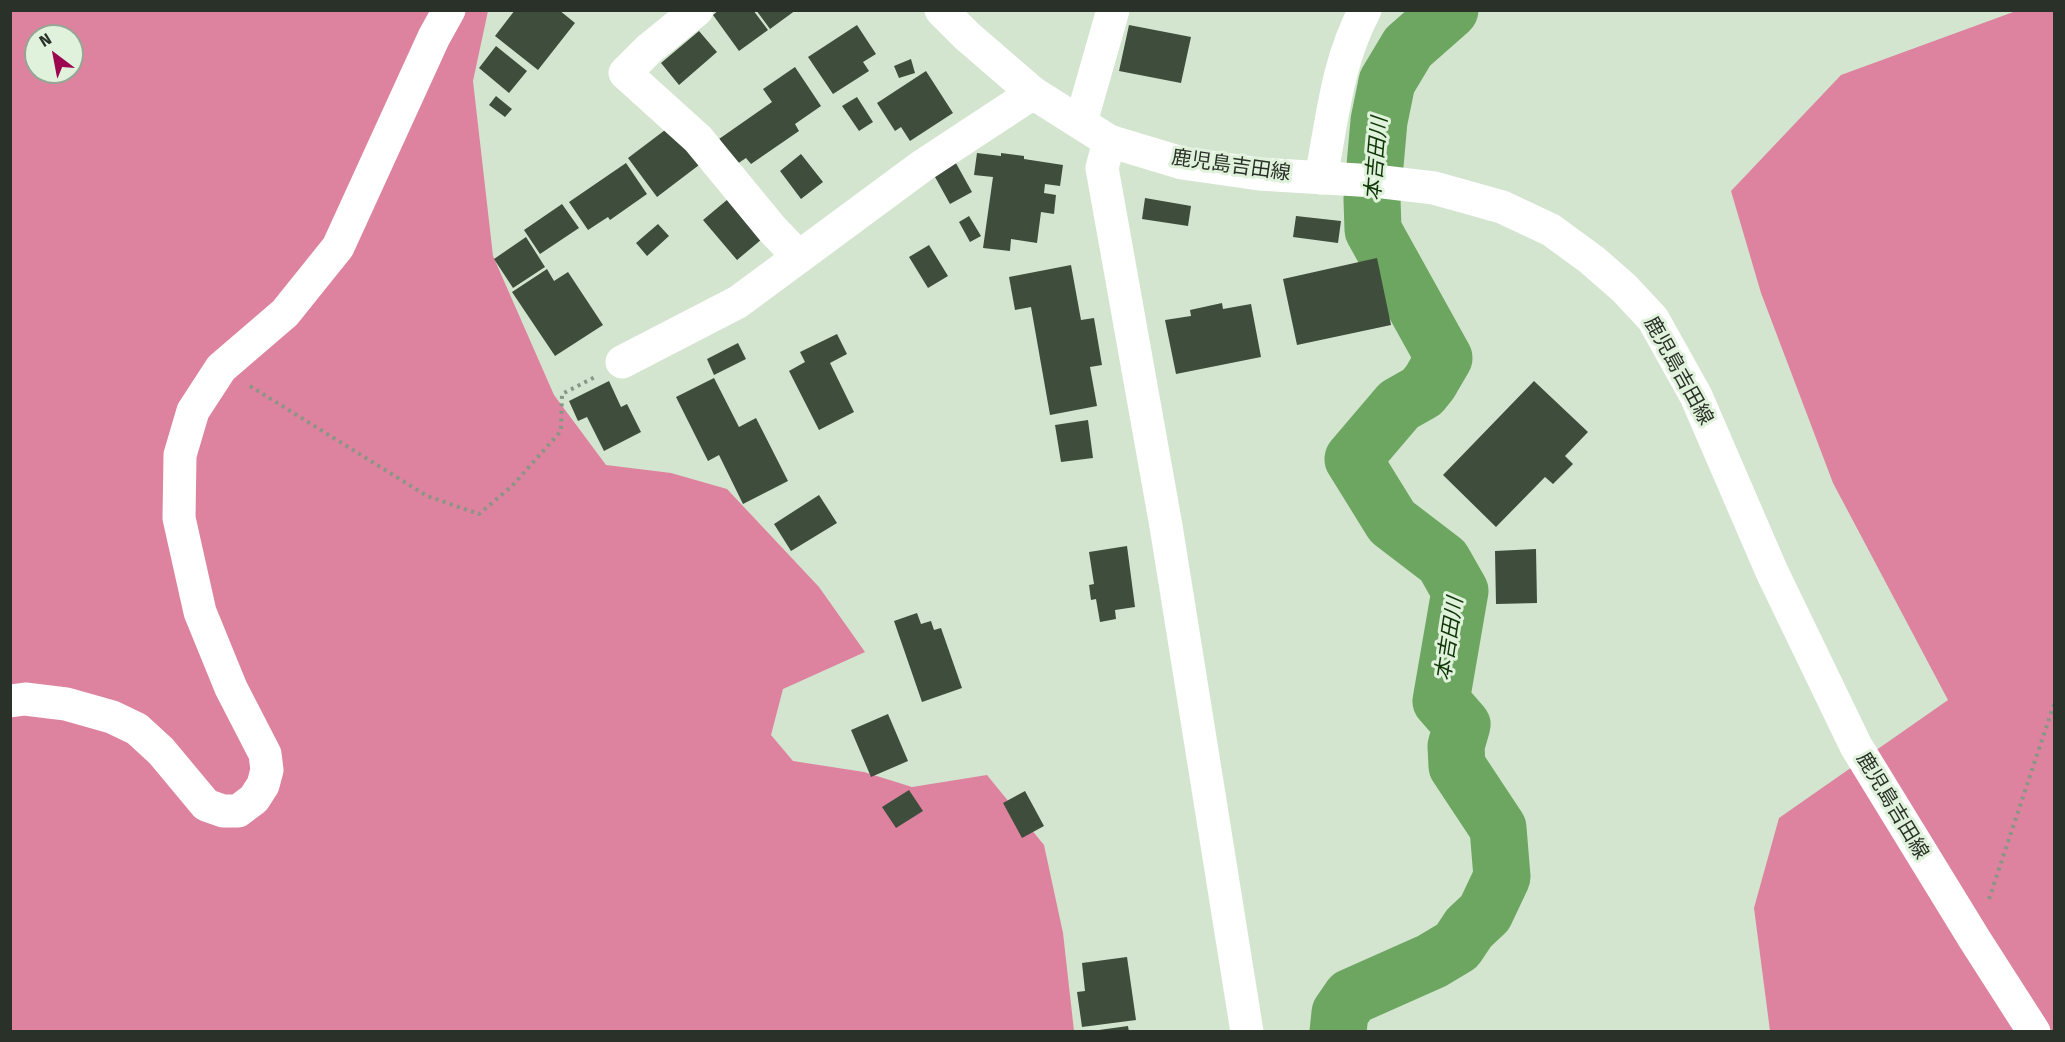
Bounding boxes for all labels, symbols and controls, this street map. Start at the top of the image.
north arrow [24,24,84,84]
text: N [36,29,55,51]
water label: 本吉田川 [1361,116,1393,202]
street label: 鹿児島吉田線 [1170,146,1292,186]
street label: 鹿児島吉田線 [1638,313,1718,429]
water label: 本吉田川 [1431,596,1469,682]
street label: 鹿児島吉田線 [1851,748,1933,864]

